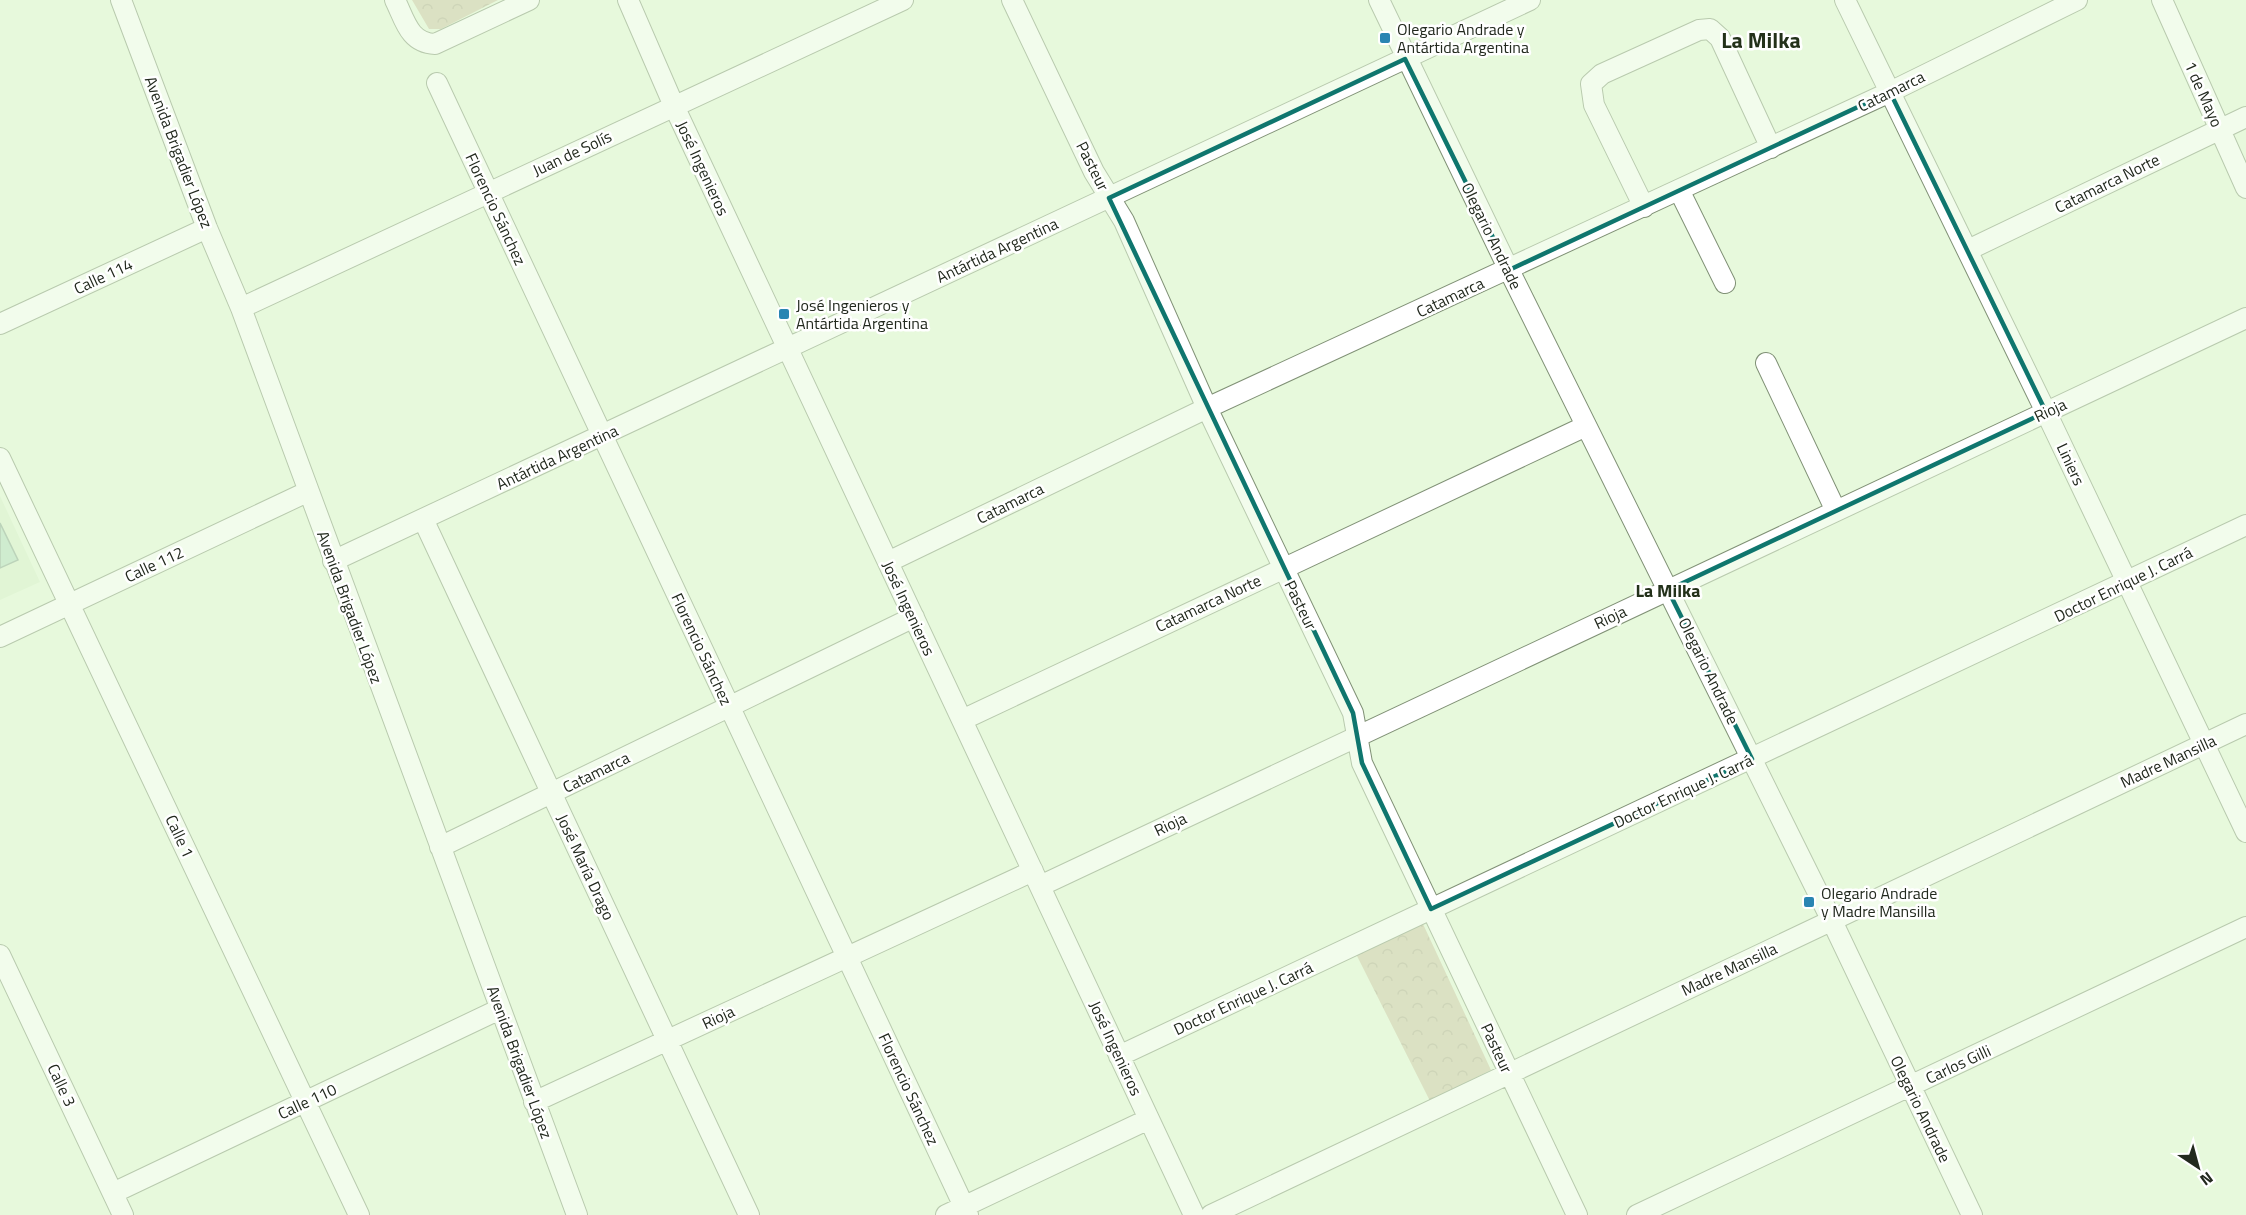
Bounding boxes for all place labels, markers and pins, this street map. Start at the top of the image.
place label: Olegario Andrade y Antártida Argentina [1397,17,1529,59]
marker: Olegario Andrade y Antártida Argentina [1378,31,1392,45]
place label: José Ingenieros y Antártida Argentina [796,293,928,335]
marker: José Ingenieros y Antártida Argentina [777,307,791,321]
place label: Olegario Andrade y Madre Mansilla [1821,881,1937,923]
marker: Olegario Andrade y Madre Mansilla [1802,895,1816,909]

